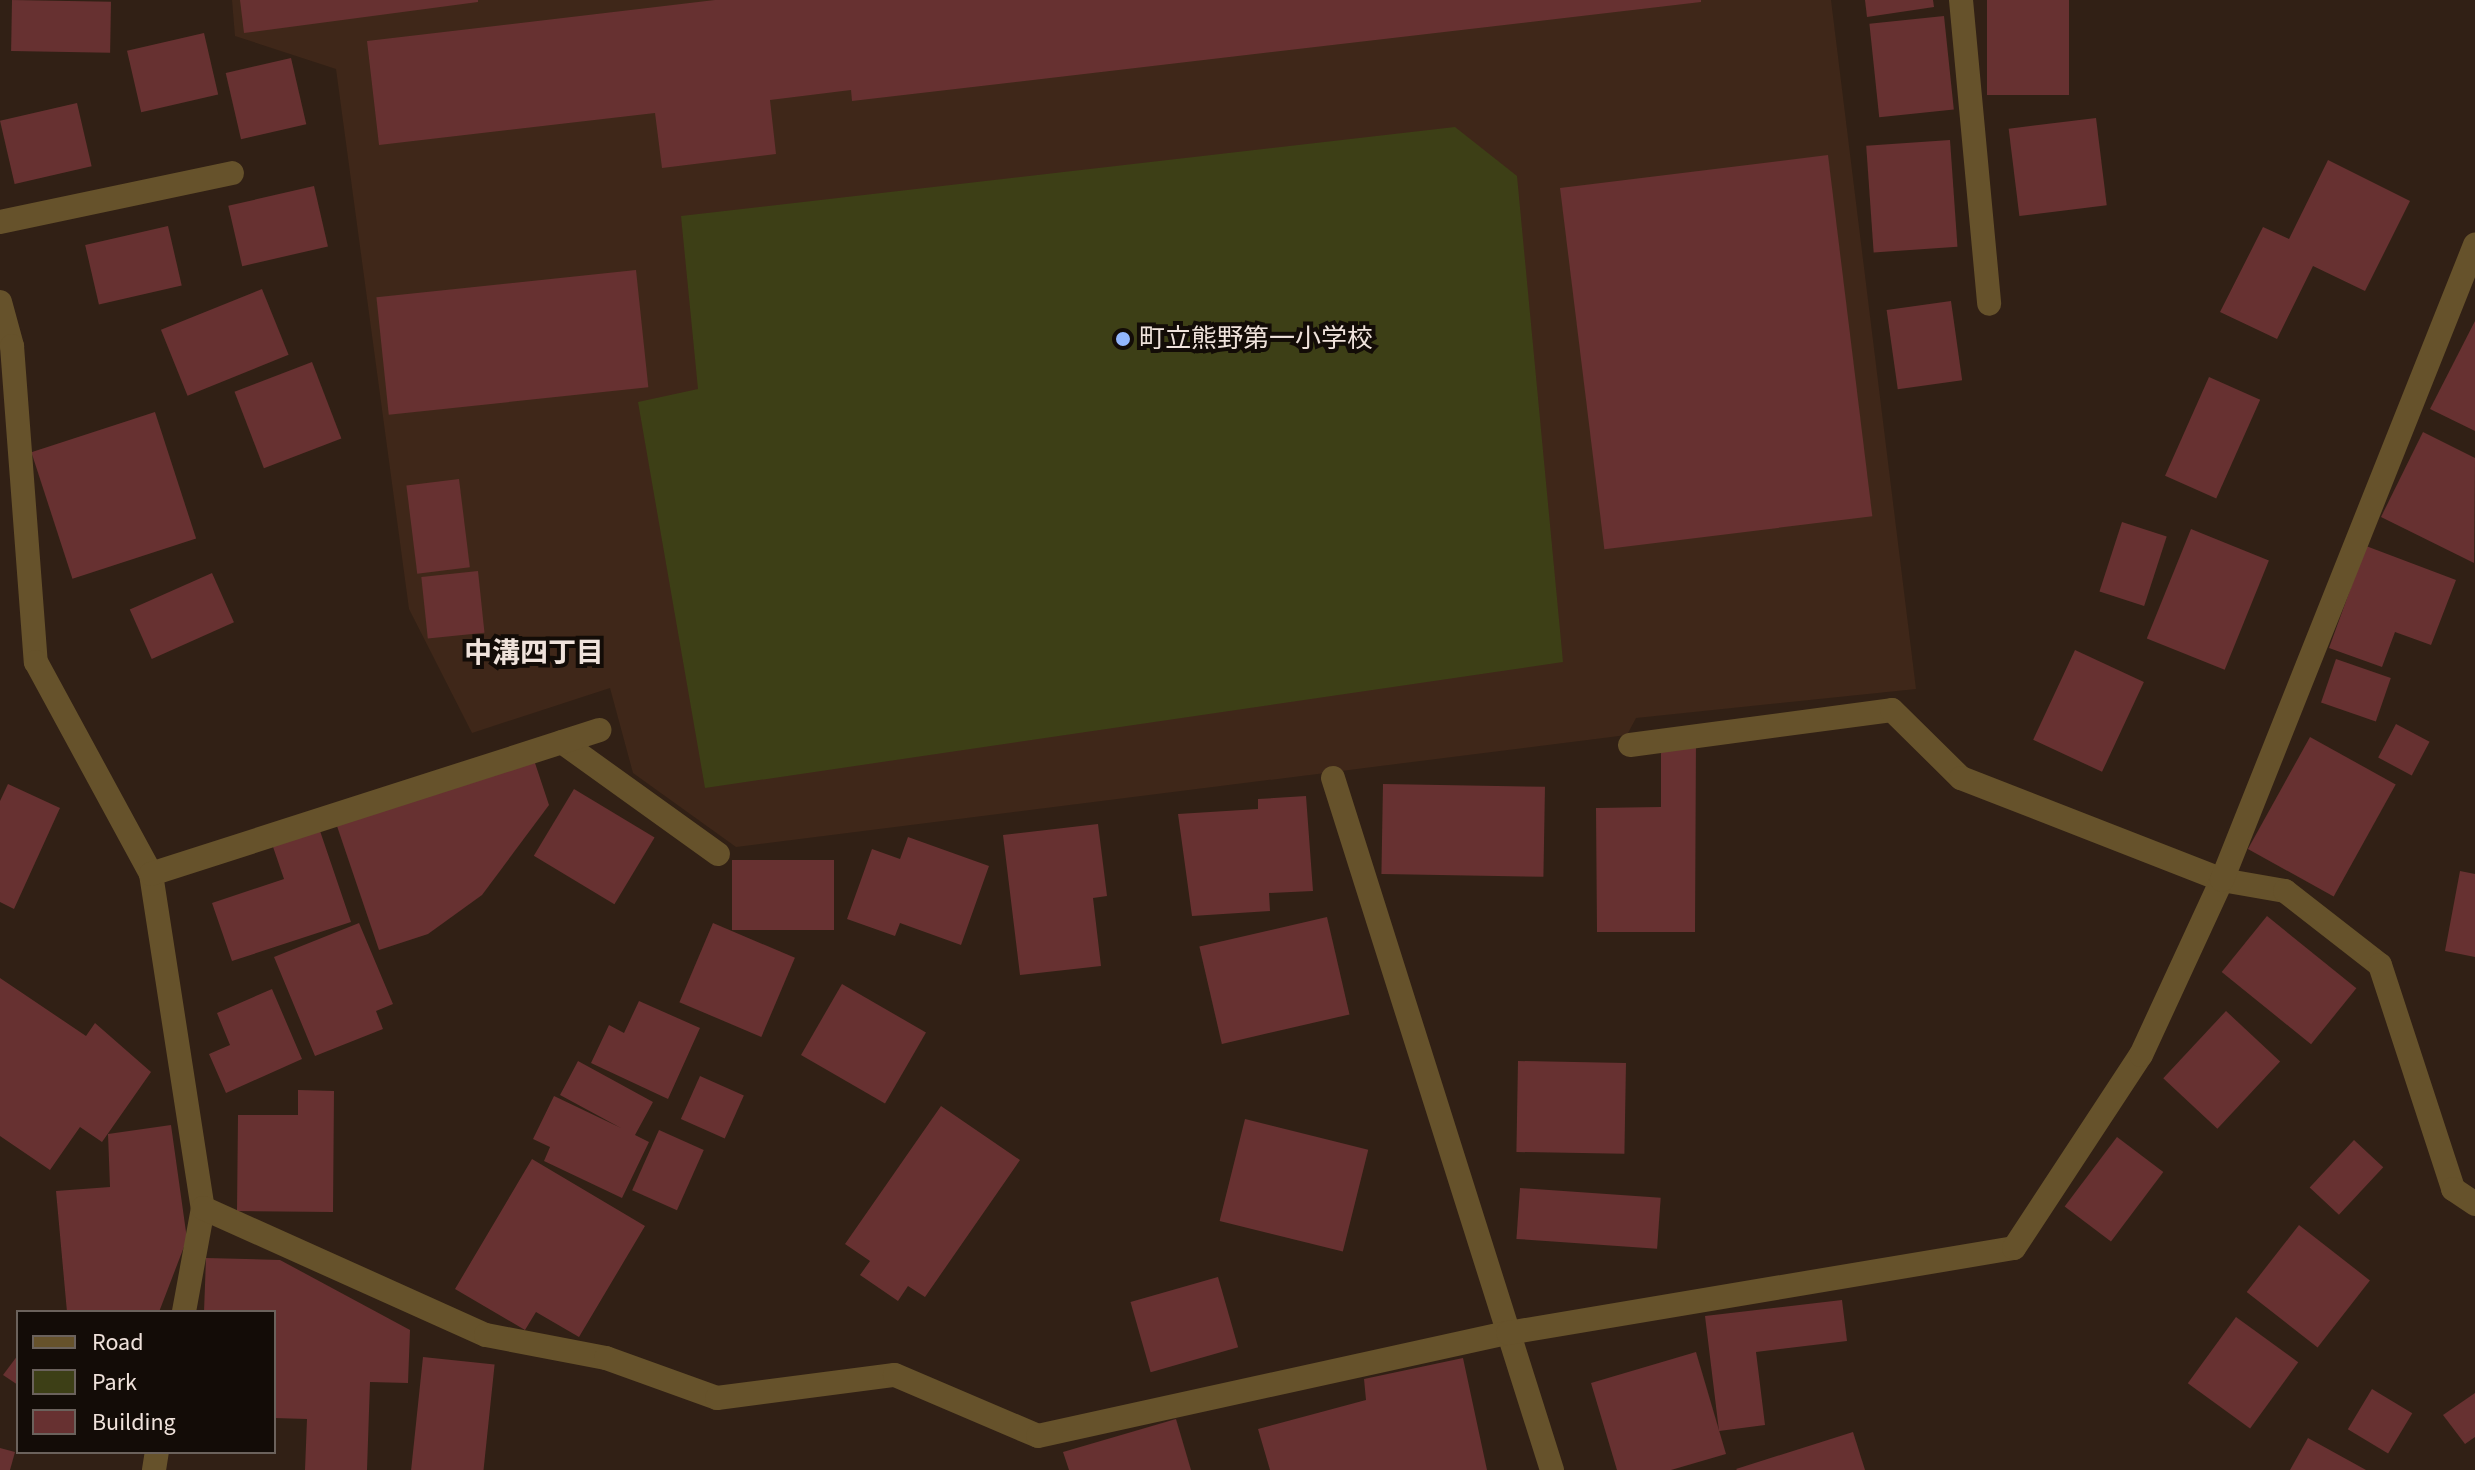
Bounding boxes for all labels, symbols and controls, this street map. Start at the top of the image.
place label: 町立熊野第一小学校 [1139,323,1373,355]
marker: 町立熊野第一小学校 [1114,330,1132,348]
district label: 中溝四丁目 [464,636,604,670]
legend [16,1310,276,1454]
text: Road [92,1325,144,1360]
text: Park [92,1365,137,1400]
text: Building [92,1405,176,1440]

